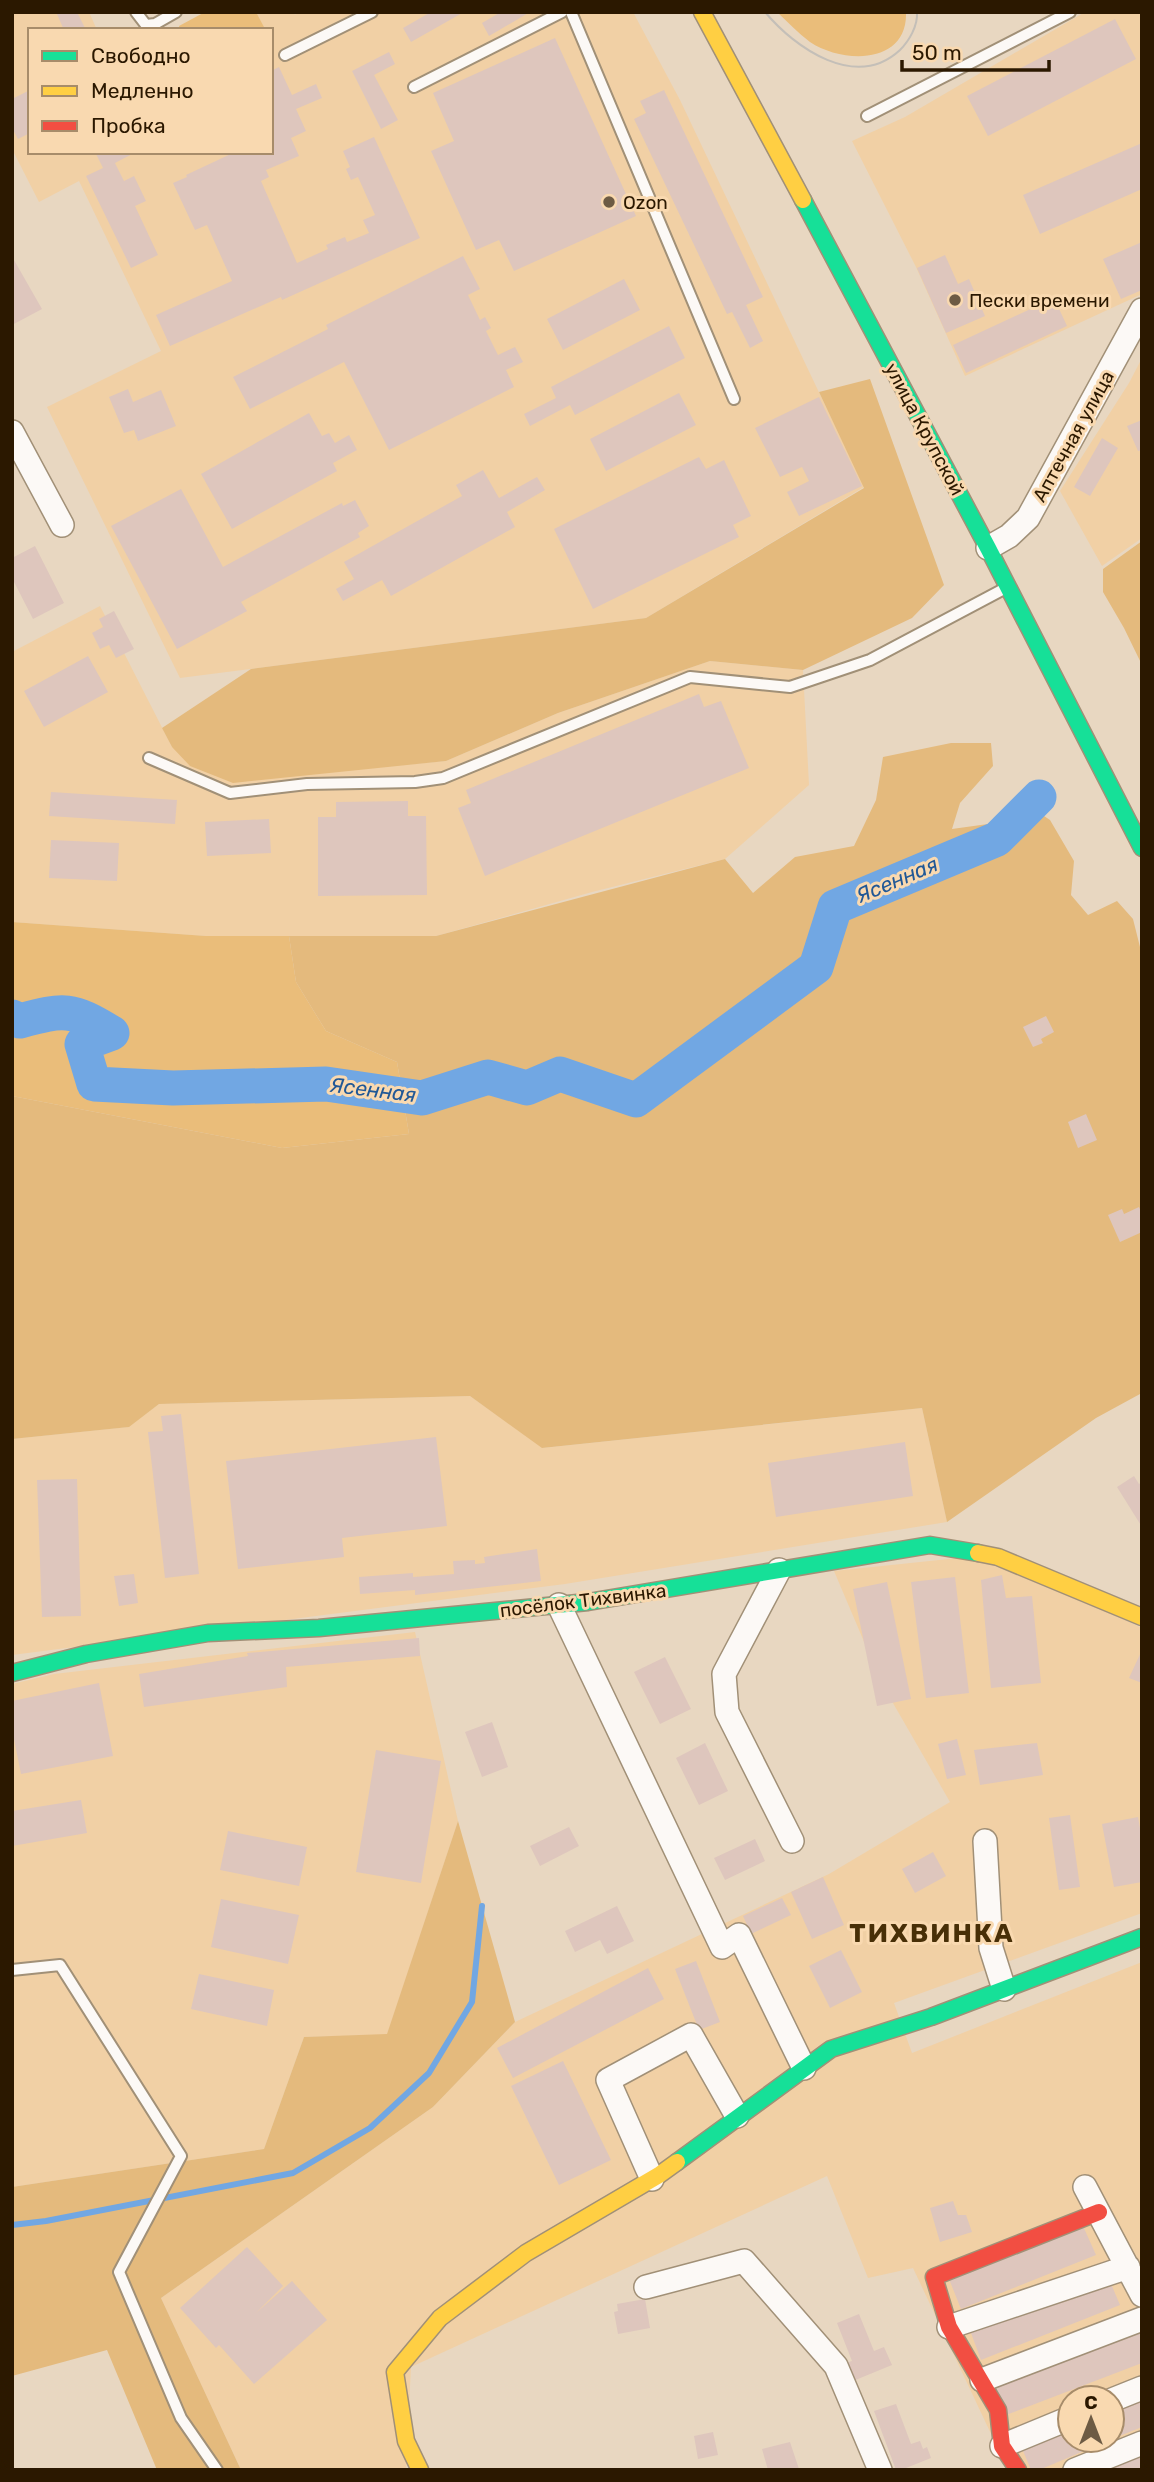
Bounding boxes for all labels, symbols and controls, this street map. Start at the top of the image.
legend [28,28,273,154]
scale bar [902,28,1049,72]
text: 50 m [912,40,962,65]
text: Свободно [91,43,191,68]
text: Медленно [91,78,194,103]
text: Пробка [91,113,166,138]
place label: Ozon [623,191,668,214]
marker: Ozon [601,194,617,210]
place label: Пески времени [969,289,1109,312]
marker: Пески времени [947,292,963,308]
street label: улица Крупской [880,359,969,499]
street label: Аптечная улица [1028,367,1119,506]
water label: Ясенная [852,851,941,908]
water label: Ясенная [329,1072,417,1107]
street label: посёлок Тихвинка [499,1579,667,1622]
district label: ТИХВИНКА [849,1918,1015,1949]
north arrow [1056,2384,1126,2454]
text: С [1084,2391,1098,2414]

